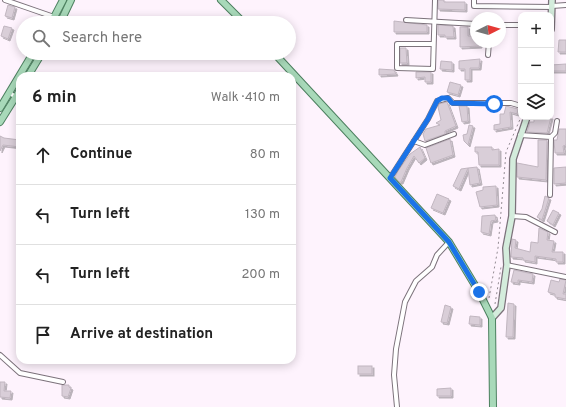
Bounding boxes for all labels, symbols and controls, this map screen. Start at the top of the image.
north arrow [470,12,506,48]
map controls [518,12,554,120]
button: + [518,12,554,48]
search box [16,16,296,60]
icon: search [30,27,52,49]
text: Search here [62,29,142,48]
button: − [518,48,554,84]
button: layers [518,84,554,120]
text: 6 min [32,87,76,109]
text: Walk · 410 m [211,90,280,106]
route start [485,95,503,113]
icon: ahead [32,144,54,166]
text: Continue [70,145,132,164]
text: 80 m [250,147,280,163]
icon: left [32,204,54,226]
text: Turn left [70,205,130,224]
text: 130 m [245,207,280,223]
icon: left [32,264,54,286]
text: Turn left [70,265,130,284]
text: 200 m [241,267,280,283]
route end [470,283,488,301]
icon: arrive [32,324,54,346]
text: Arrive at destination [70,325,213,344]

